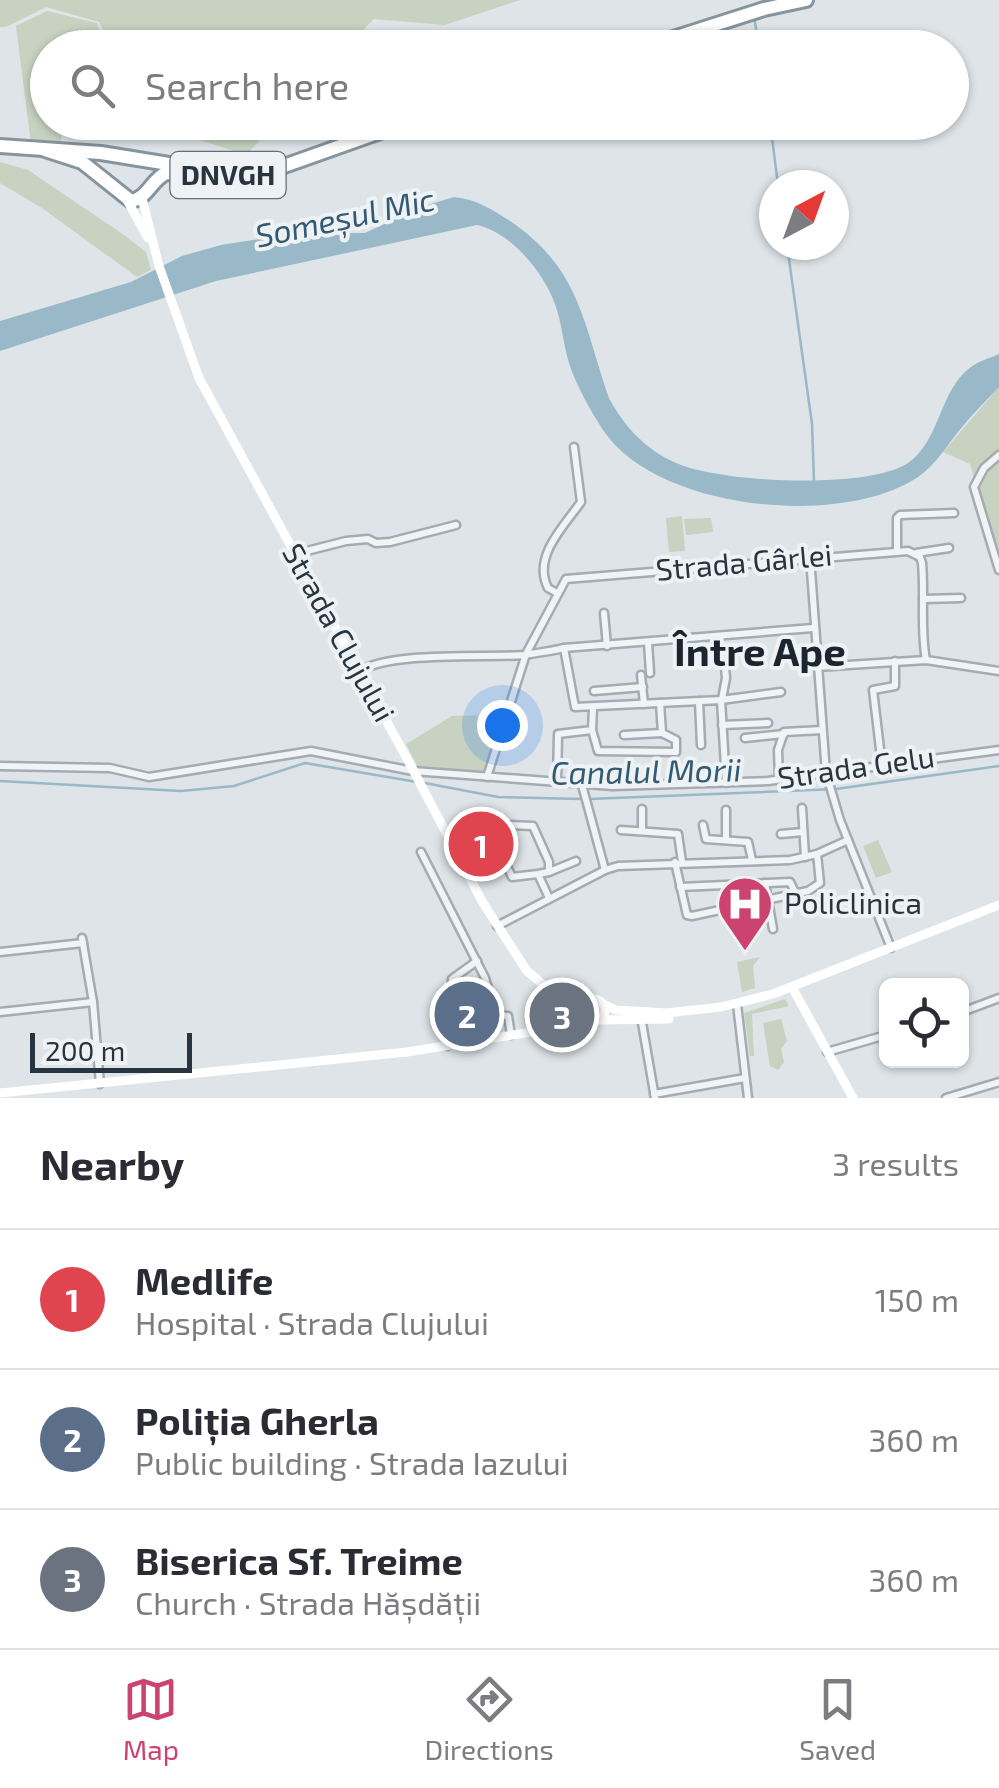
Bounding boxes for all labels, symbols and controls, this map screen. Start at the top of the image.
search box [30,30,969,140]
icon: search [65,58,120,113]
text: Search here [145,62,349,108]
road number: DNVGH [170,152,286,198]
north arrow [759,170,849,260]
water label: Someșul Mic [251,178,438,257]
street label: Strada Gârlei [654,535,833,587]
street label: Strada Clujului [276,537,404,727]
district label: Între Ape [672,626,846,674]
your location [477,700,528,751]
street label: Strada Gelu [775,737,936,795]
water label: Canalul Morii [550,749,742,791]
pin: 1 [448,806,514,882]
hospital icon: Policlinica [715,874,775,953]
place label: Policlinica [784,884,922,920]
pin: 2 [434,976,500,1052]
pin: 3 [530,978,594,1052]
map controls [879,978,969,1068]
button: locate [879,978,969,1068]
scale bar [30,1028,192,1072]
text: 200 m [45,1033,125,1067]
text: Nearby [40,1138,184,1188]
text: 3 results [832,1144,959,1182]
text: Medlife [135,1257,273,1303]
text: 1 [66,1280,79,1318]
text: 150 m [875,1280,959,1318]
text: Hospital · Strada Clujului [135,1303,489,1341]
text: Poliția Gherla [135,1397,379,1443]
text: 2 [63,1420,82,1458]
text: 360 m [868,1420,959,1458]
text: Public building · Strada Iazului [135,1443,569,1481]
text: Biserica Sf. Treime [135,1537,463,1583]
text: 3 [63,1560,82,1598]
text: 360 m [868,1560,959,1598]
text: Church · Strada Hășdății [135,1583,481,1621]
tab: Map [123,1672,179,1766]
tab: Directions [425,1672,554,1766]
tab: Saved [799,1672,876,1766]

